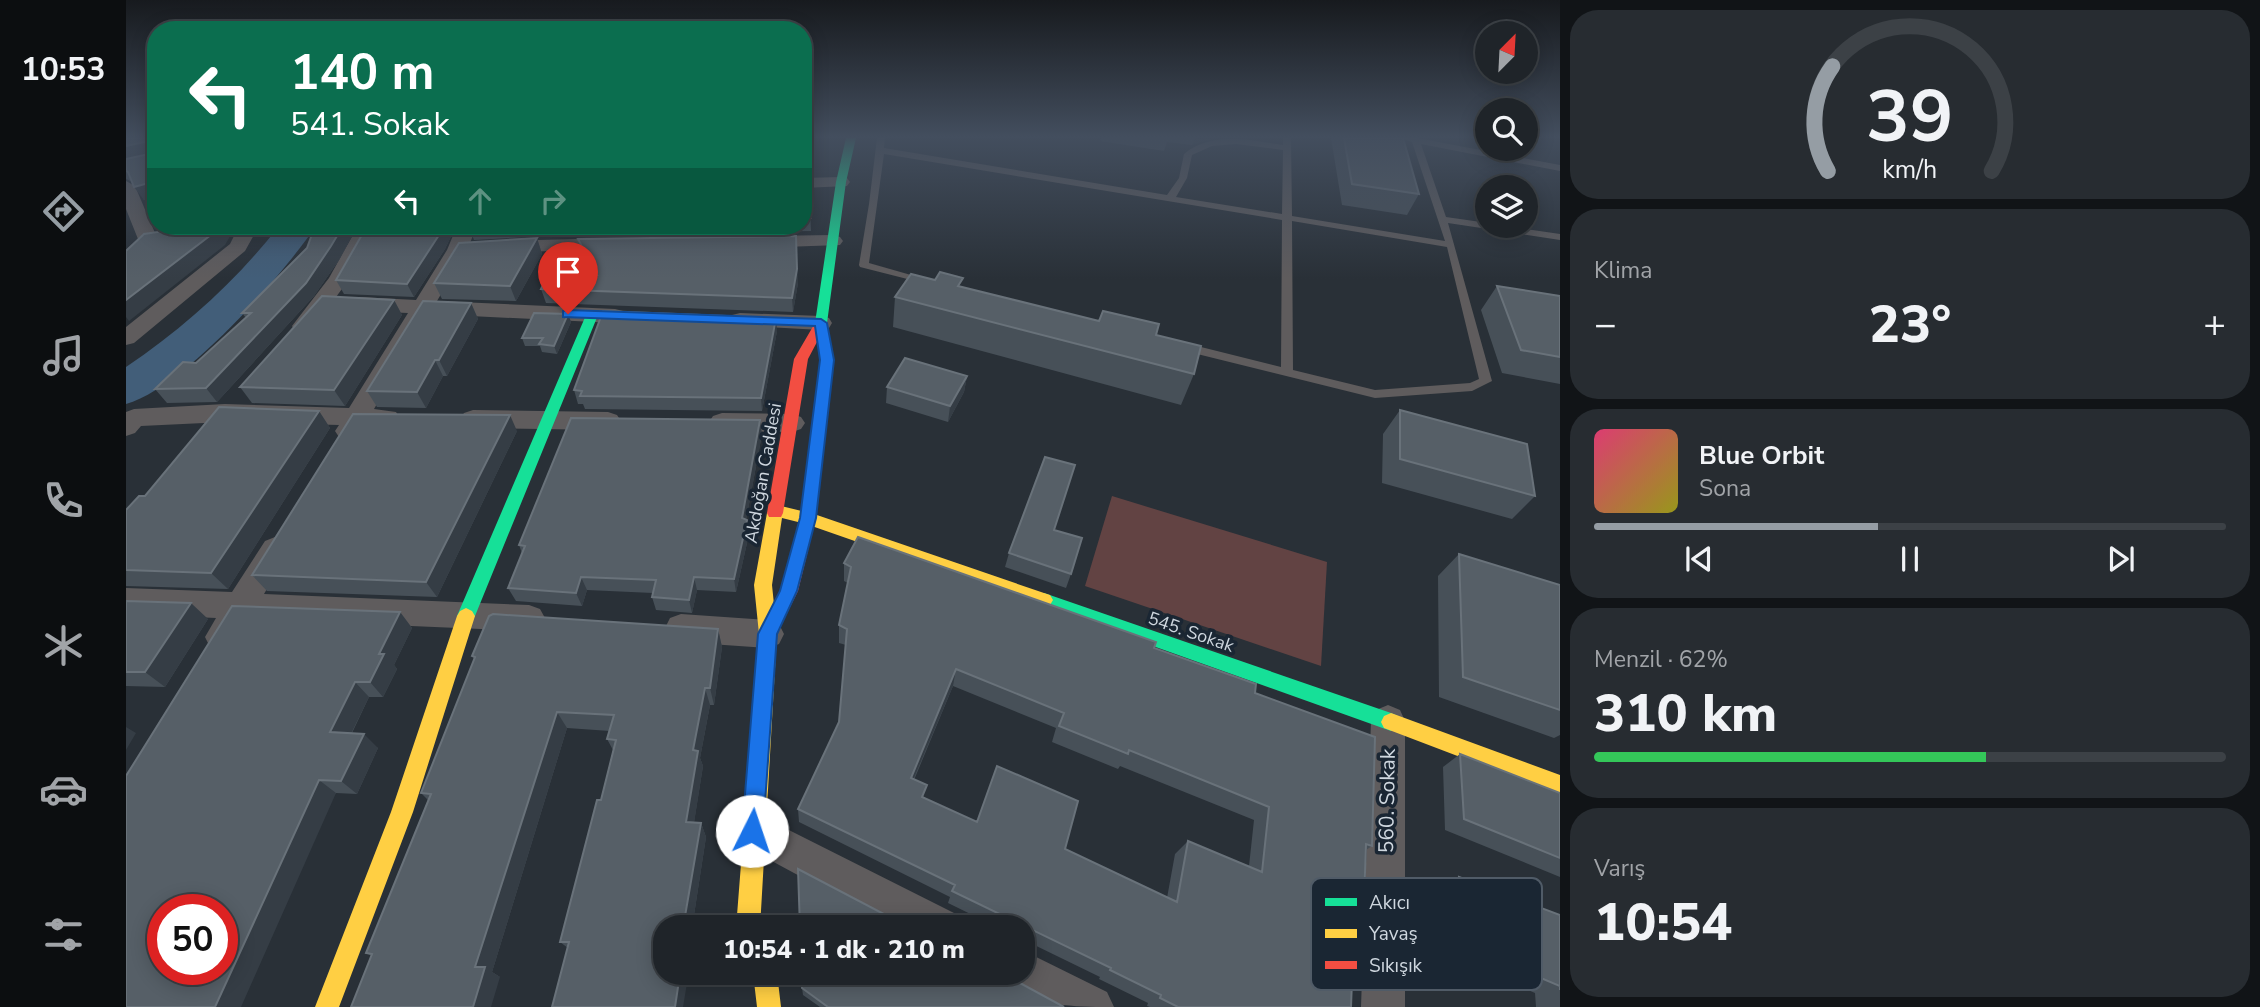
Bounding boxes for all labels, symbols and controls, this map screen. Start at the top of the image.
north arrow [1475,21,1538,84]
map controls [1475,21,1538,238]
text: 140 m [290,39,434,106]
text: 10:53 [21,48,105,91]
icon: left [175,49,266,140]
text: 39 [1866,67,1954,167]
button: search [1475,98,1538,161]
text: 541. Sokak [290,103,449,146]
text: km/h [1882,153,1938,187]
button: layers [1475,175,1538,238]
icon: left [388,182,426,220]
icon: ahead [461,182,499,220]
icon: right [534,182,572,220]
icon: directions [39,187,88,236]
pin [538,242,598,314]
icon: arrive [549,253,587,291]
text: Klima [1594,255,1652,286]
text: 23° [1869,289,1951,360]
text: − [1594,299,1617,350]
text: + [2203,299,2226,350]
icon: music [39,331,88,380]
street label: Akdoğan Caddesi [739,401,787,545]
text: Blue Orbit [1699,438,1824,473]
text: Sona [1699,473,1751,504]
icon: phone [39,476,88,525]
icon: previous [1680,540,1718,578]
icon: pause [1891,540,1929,578]
icon: next [2102,540,2140,578]
street label: 545. Sokak [1145,606,1238,658]
icon: climate [39,621,88,670]
text: Menzil · 62% [1594,644,1728,675]
text: 310 km [1594,678,1777,749]
street label: 560. Sokak [1372,748,1402,854]
icon: car [39,765,88,814]
position arrow [715,794,789,868]
text: Varış [1594,853,1645,884]
legend [1311,878,1542,990]
text: 10:54 [1594,887,1732,958]
text: Akıcı [1369,890,1410,916]
speed limit sign: 50 [147,894,238,985]
icon: filters [39,910,88,959]
text: Yavaş [1368,921,1418,947]
text: 10:54 · 1 dk · 210 m [723,932,965,967]
text: Sıkışık [1369,953,1423,979]

